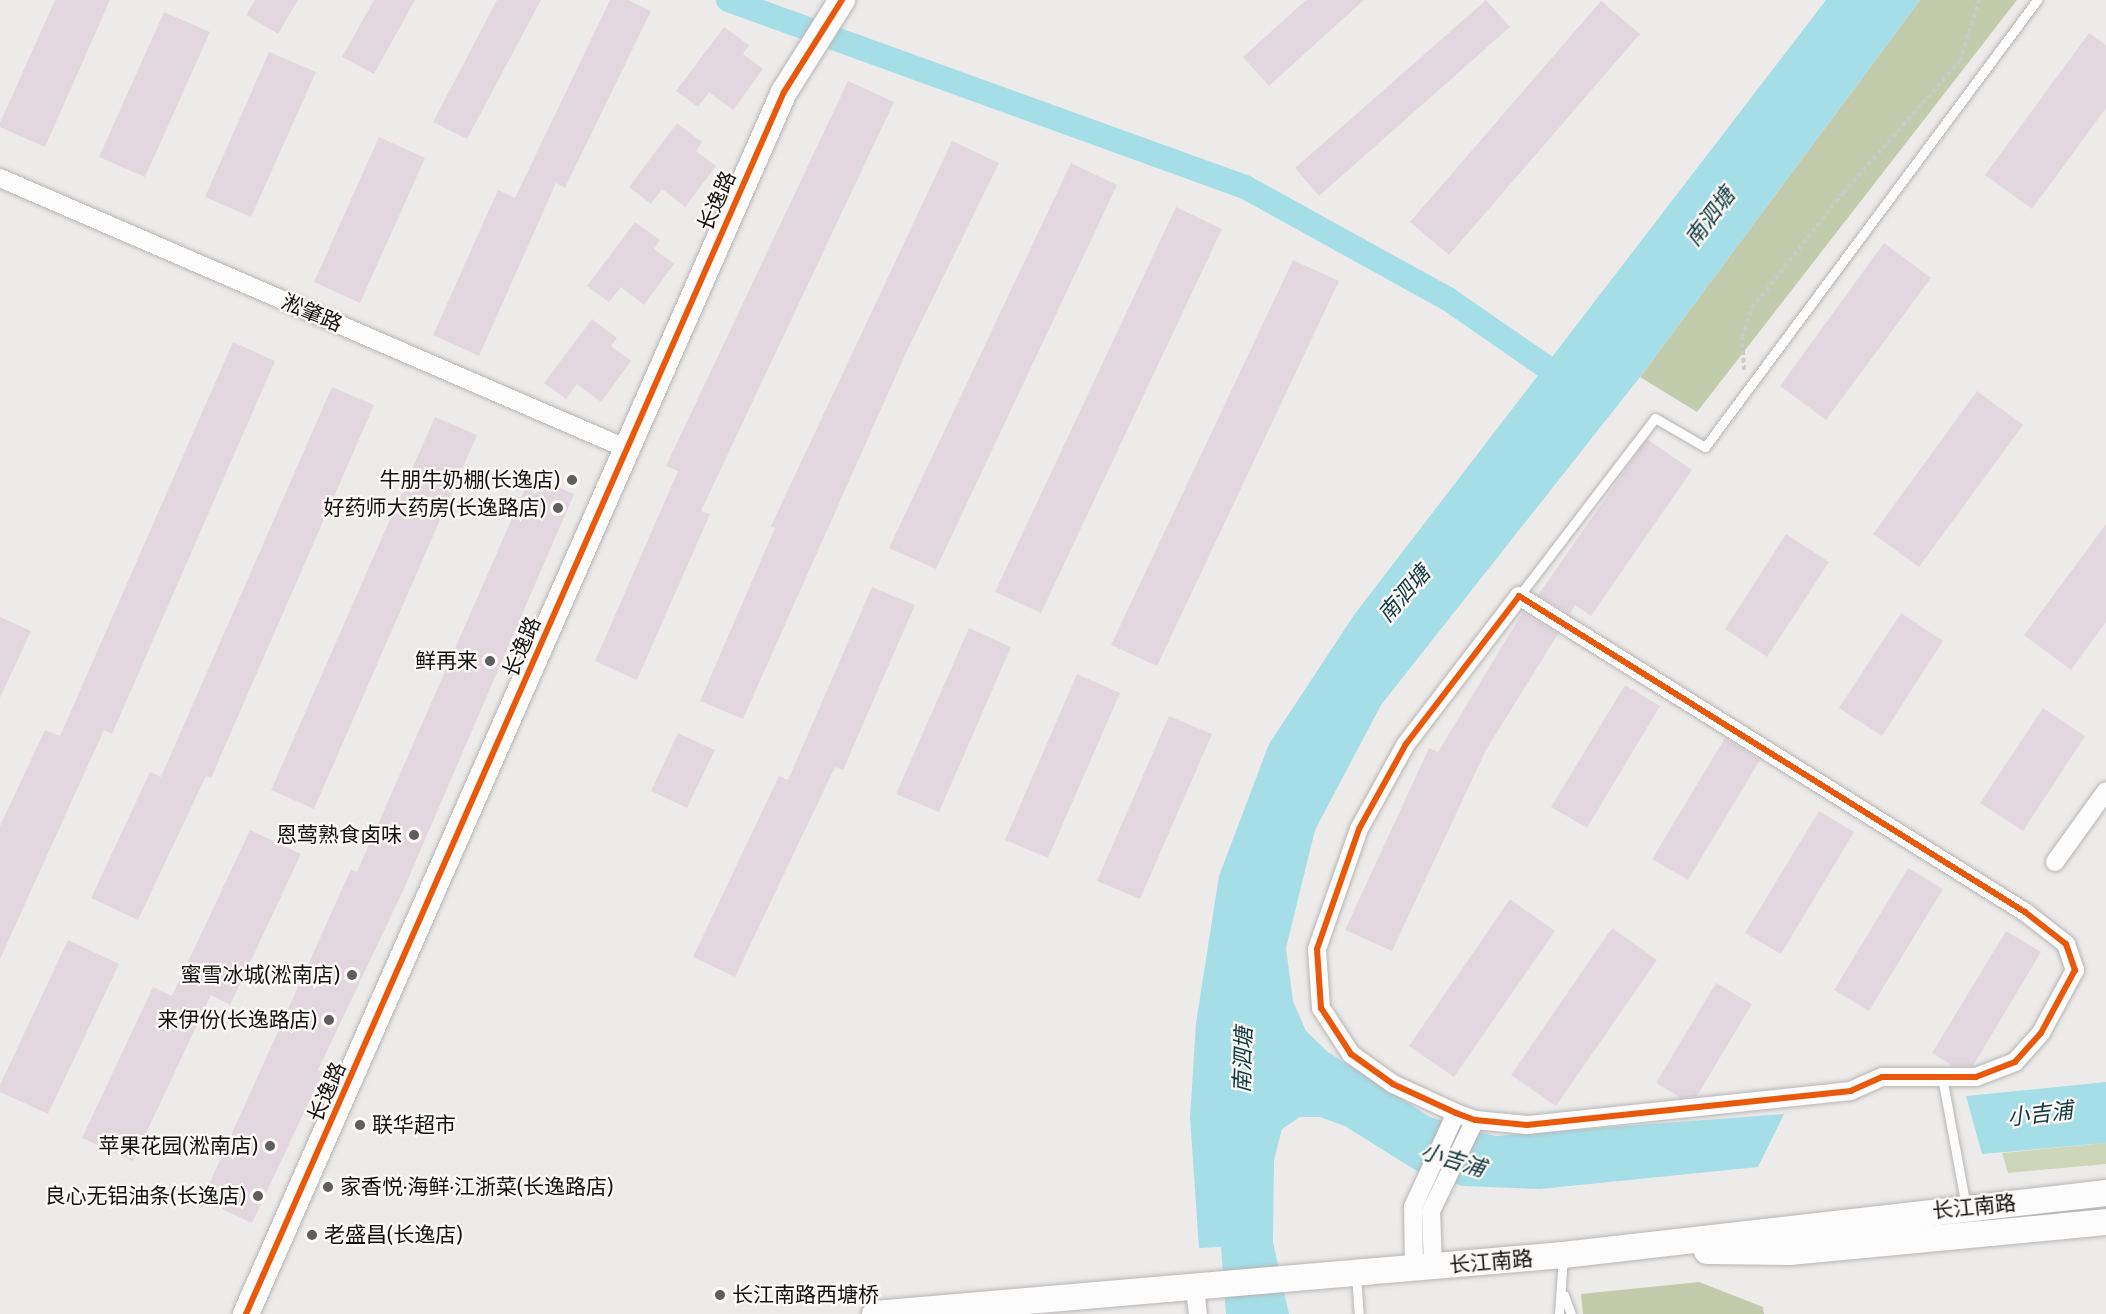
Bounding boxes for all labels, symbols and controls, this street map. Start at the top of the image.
street label: 长逸路 [693,167,741,235]
water label: 南泗塘 [1680,183,1740,251]
street label: 淞肇路 [278,289,346,337]
place label: 牛朋牛奶棚(长逸店) [380,467,560,493]
marker: 牛朋牛奶棚(长逸店) [565,473,579,487]
place label: 好药师大药房(长逸路店) [324,495,546,521]
marker: 好药师大药房(长逸路店) [551,501,565,515]
water label: 南泗塘 [1372,560,1436,628]
street label: 长逸路 [498,613,546,681]
place label: 鲜再来 [415,648,478,674]
marker: 鲜再来 [483,654,497,668]
place label: 恩莺熟食卤味 [276,822,402,848]
marker: 恩莺熟食卤味 [407,828,421,842]
place label: 蜜雪冰城(淞南店) [181,962,340,988]
marker: 蜜雪冰城(淞南店) [345,968,359,982]
place label: 来伊份(长逸路店) [158,1007,317,1033]
marker: 来伊份(长逸路店) [322,1013,336,1027]
water label: 南泗塘 [1229,1027,1257,1093]
street label: 长逸路 [303,1058,351,1126]
water label: 小吉浦 [2006,1097,2074,1131]
place label: 联华超市 [372,1112,456,1138]
marker: 联华超市 [353,1118,367,1132]
place label: 苹果花园(淞南店) [99,1133,258,1159]
water label: 小吉浦 [1418,1138,1488,1182]
marker: 苹果花园(淞南店) [263,1139,277,1153]
place label: 家香悦·海鲜·江浙菜(长逸路店) [340,1174,613,1200]
marker: 家香悦·海鲜·江浙菜(长逸路店) [321,1180,335,1194]
place label: 良心无铝油条(长逸店) [45,1183,246,1209]
marker: 良心无铝油条(长逸店) [251,1189,265,1203]
street label: 长江南路 [1931,1190,2017,1224]
place label: 老盛昌(长逸店) [324,1222,462,1248]
marker: 老盛昌(长逸店) [305,1228,319,1242]
street label: 长江南路 [1448,1246,1534,1278]
place label: 长江南路西塘桥 [732,1282,879,1308]
marker: 长江南路西塘桥 [713,1288,727,1302]

